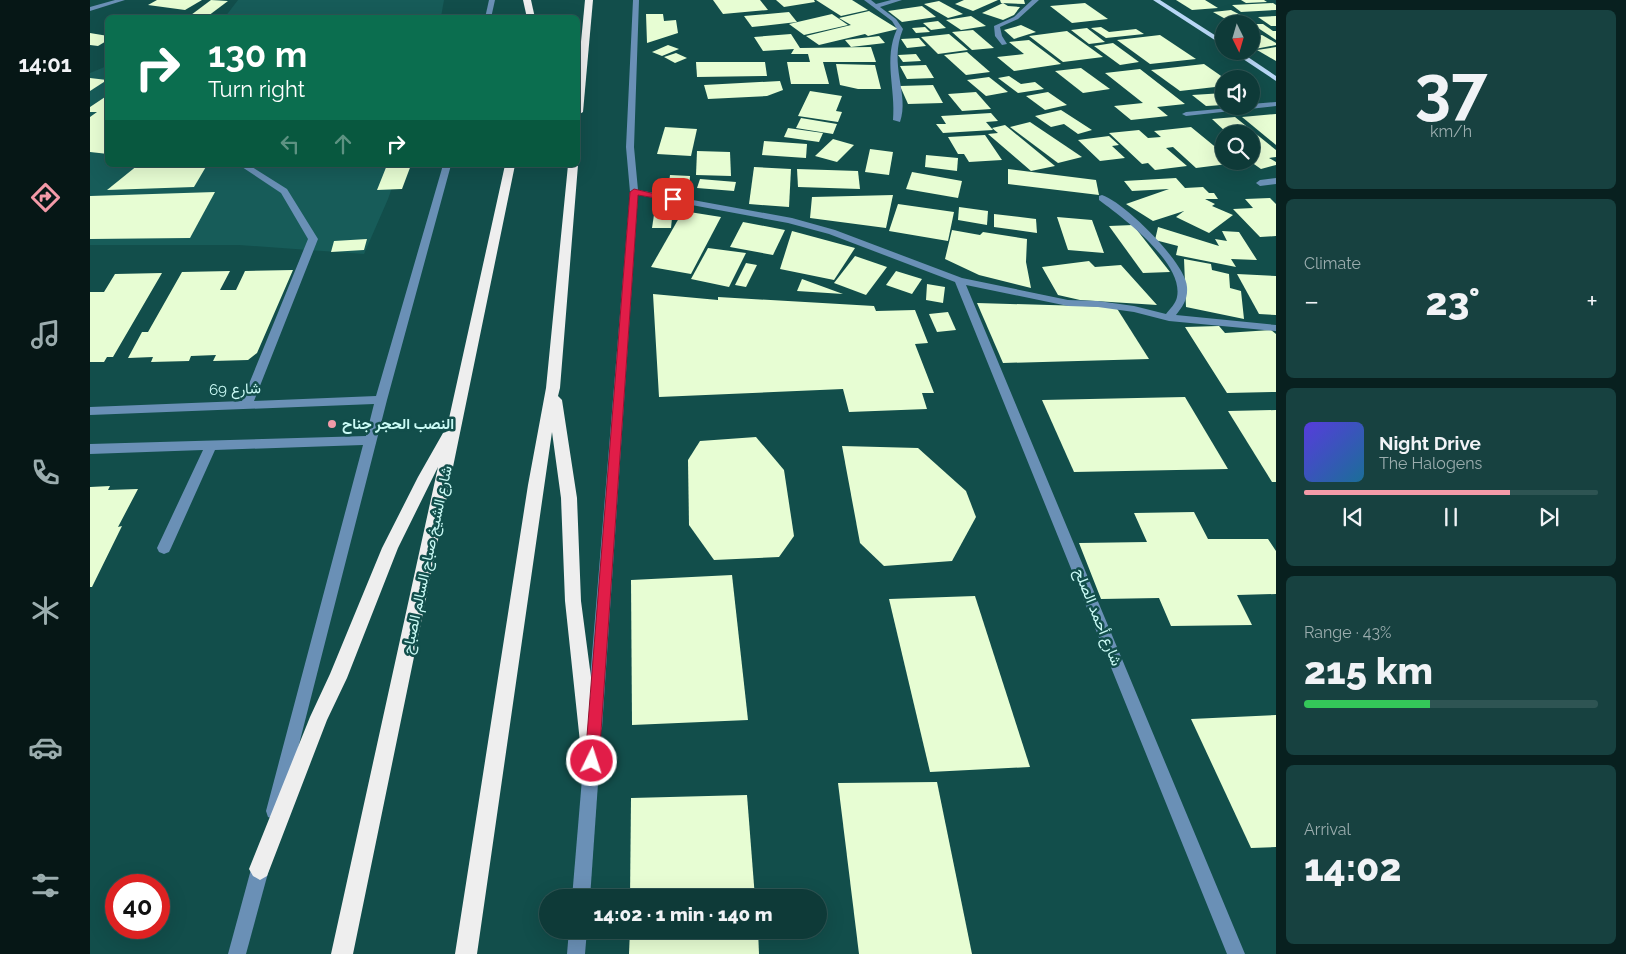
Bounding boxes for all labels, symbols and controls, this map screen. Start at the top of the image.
north arrow [1215,15,1260,60]
map controls [1215,15,1260,170]
text: 130 m [208,34,307,75]
icon: right [125,35,190,100]
text: 14:01 [18,51,72,77]
text: 37 [1415,51,1487,127]
button: sound [1215,70,1260,115]
text: Turn right [208,76,305,102]
text: km/h [1430,122,1472,141]
button: search [1215,125,1260,170]
icon: left [276,130,304,158]
icon: ahead [329,130,357,158]
icon: right [382,130,410,158]
pin [652,178,694,220]
icon: directions [28,180,63,215]
icon: arrive [659,185,687,213]
text: Climate [1304,254,1361,273]
text: 23° [1426,279,1480,324]
text: − [1304,285,1319,318]
text: + [1586,285,1598,318]
icon: music [28,317,63,352]
street label: شارع 69 [209,379,261,401]
place label: النصب الحجر جناح [342,415,454,434]
marker: النصب الحجر جناح [326,418,338,430]
text: Night Drive [1379,432,1481,454]
text: The Halogens [1379,454,1482,473]
icon: phone [28,455,63,490]
street label: شارع الشيخ صباح السالم الصباح [398,464,458,656]
icon: previous [1339,503,1367,531]
icon: pause [1437,503,1465,531]
icon: next [1535,503,1563,531]
street label: شارع أحمد الصلح [1068,566,1126,669]
icon: climate [28,593,63,628]
text: Range · 43% [1304,623,1392,642]
text: 215 km [1304,648,1433,693]
icon: car [28,730,63,765]
position arrow [565,734,617,786]
text: Arrival [1304,820,1351,839]
text: 14:02 [1304,845,1401,890]
icon: filters [28,868,63,903]
speed limit sign: 40 [105,874,170,939]
text: 14:02 · 1 min · 140 m [594,903,772,925]

